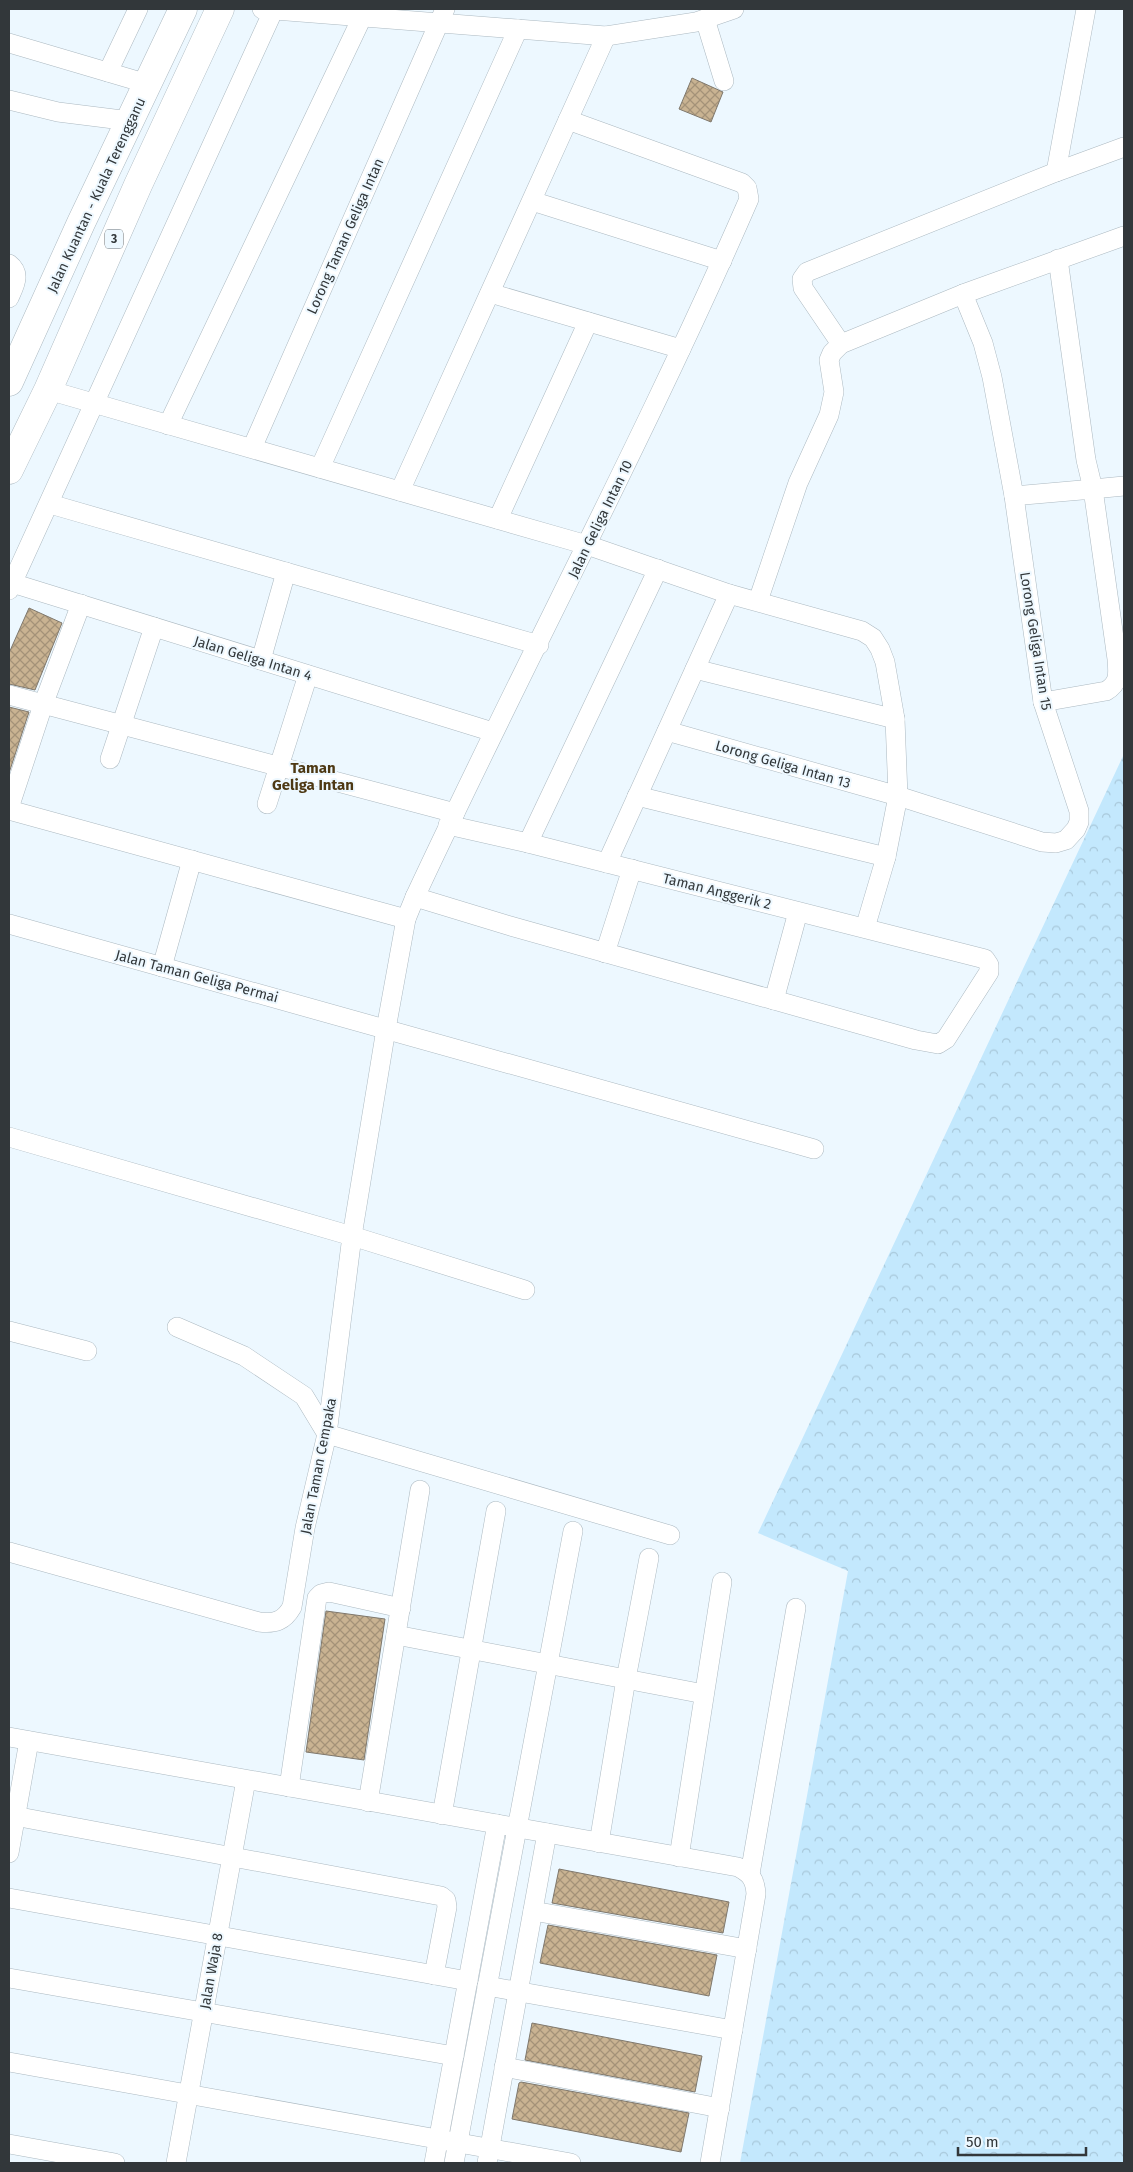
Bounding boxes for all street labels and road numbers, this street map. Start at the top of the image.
street label: Jalan Kuantan - Kuala Terengganu [44,95,149,296]
street label: Lorong Taman Geliga Intan [303,156,388,317]
road number: 3 [105,230,123,248]
street label: Jalan Geliga Intan 10 [565,457,636,581]
street label: Lorong Geliga Intan 15 [1016,571,1055,711]
street label: Jalan Geliga Intan 4 [192,632,314,685]
street label: Lorong Geliga Intan 13 [713,737,852,792]
street label: Taman Anggerik 2 [661,870,773,913]
street label: Jalan Taman Geliga Permai [113,947,280,1006]
street label: Jalan Taman Cempaka [297,1396,340,1536]
street label: Jalan Waja 8 [196,1931,227,2010]

